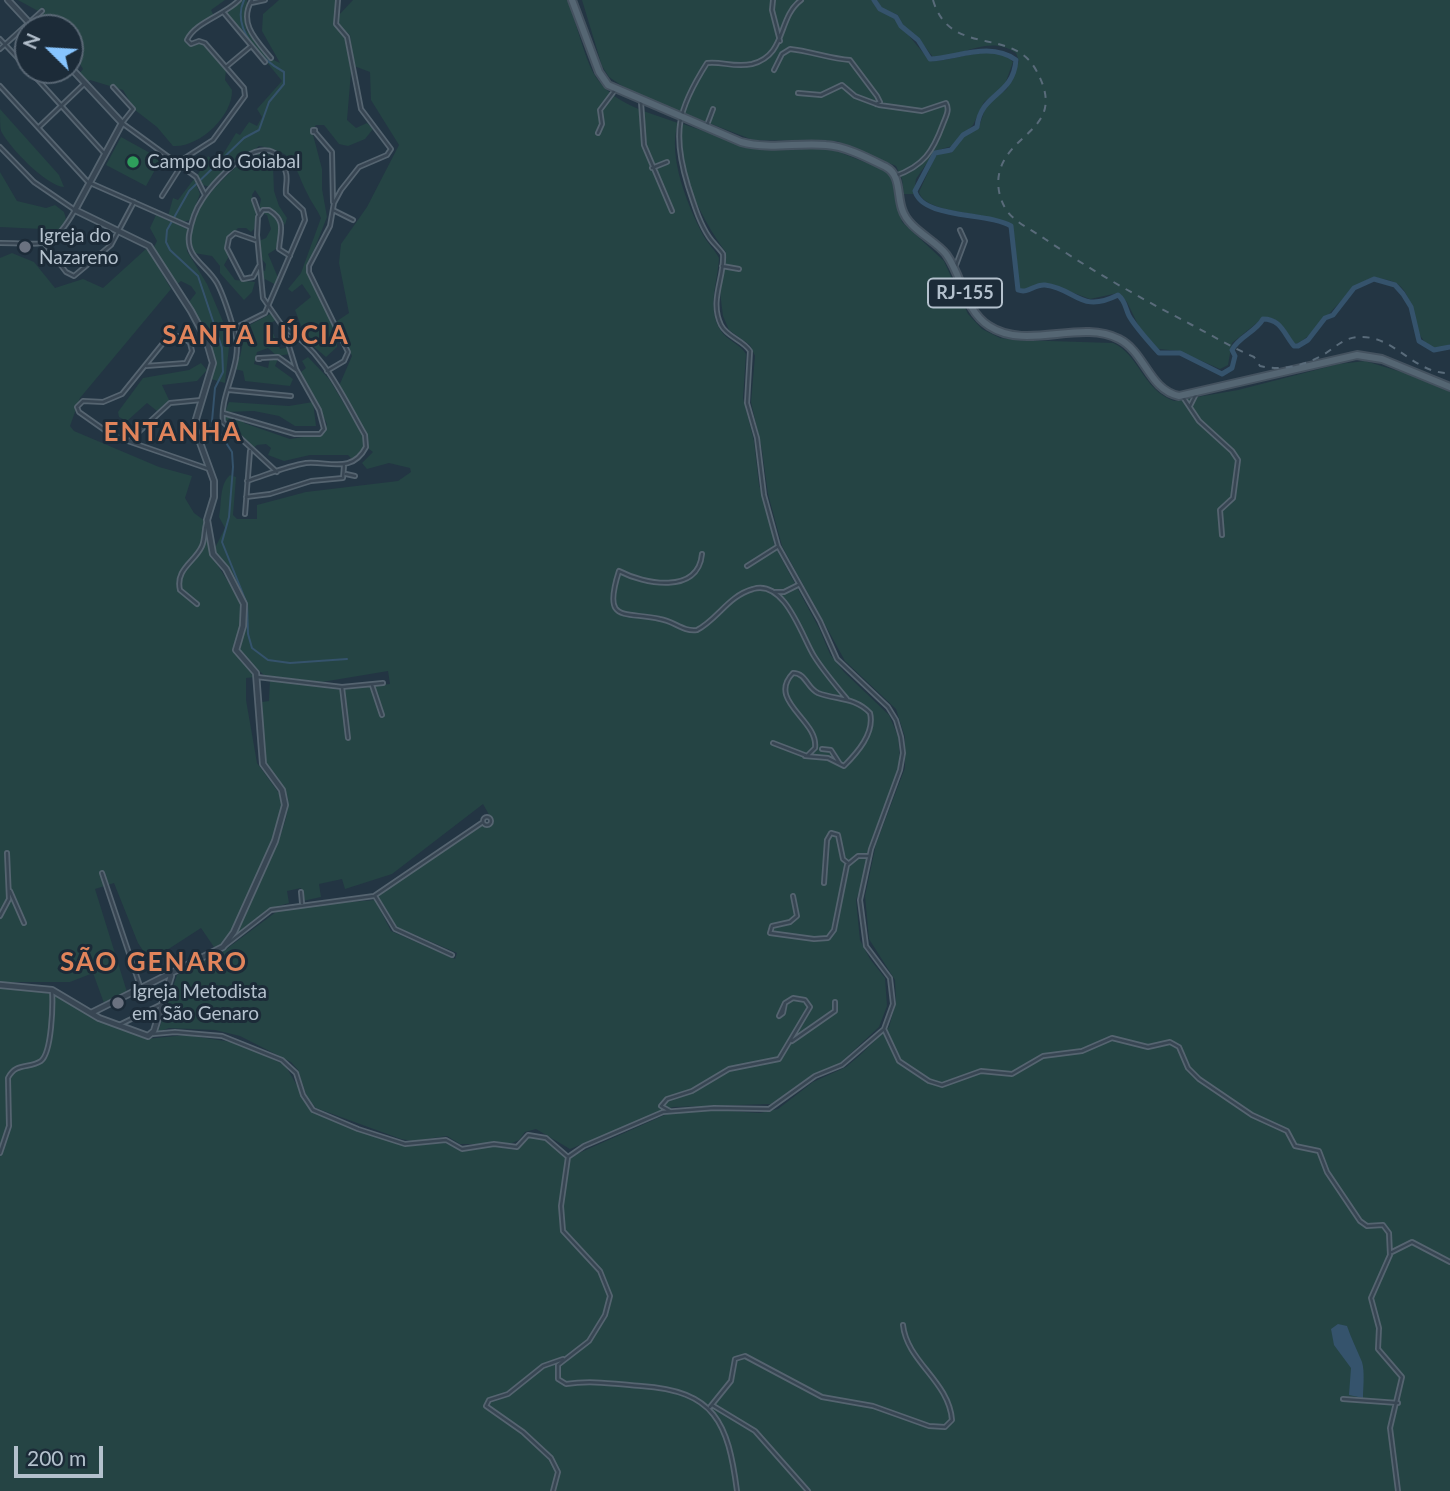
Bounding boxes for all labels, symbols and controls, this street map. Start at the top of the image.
north arrow [14,14,84,84]
text: N [18,30,45,52]
place label: Campo do Goiabal [147,151,300,173]
marker: Campo do Goiabal [125,154,141,170]
place label: Igreja do Nazareno [39,225,119,269]
marker: Igreja do Nazareno [17,239,33,255]
road number: RJ-155 [928,278,1002,307]
district label: SANTA LÚCIA [164,320,348,352]
district label: ENTANHA [104,417,242,449]
district label: SÃO GENARO [61,947,247,979]
place label: Igreja Metodista em São Genaro [132,981,267,1025]
marker: Igreja Metodista em São Genaro [110,995,126,1011]
scale bar [18,1432,107,1476]
text: 200 m [27,1445,86,1470]

